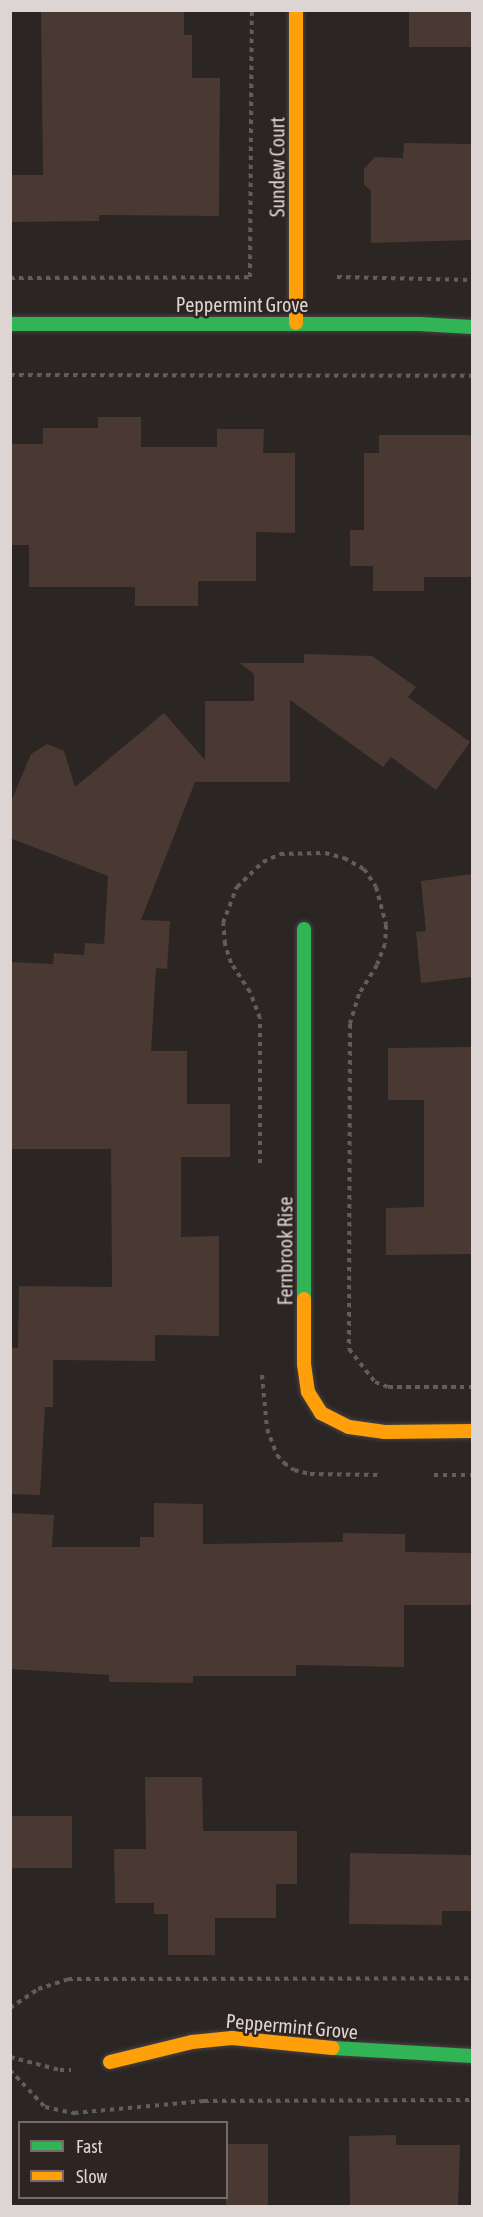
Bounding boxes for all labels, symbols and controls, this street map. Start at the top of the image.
street label: Sundew Court [265,117,289,217]
street label: Peppermint Grove [176,292,308,316]
street label: Fernbrook Rise [273,1197,297,1305]
street label: Peppermint Grove [225,2008,359,2044]
legend [18,2121,228,2199]
text: Fast [76,2136,103,2157]
text: Slow [76,2166,107,2187]

